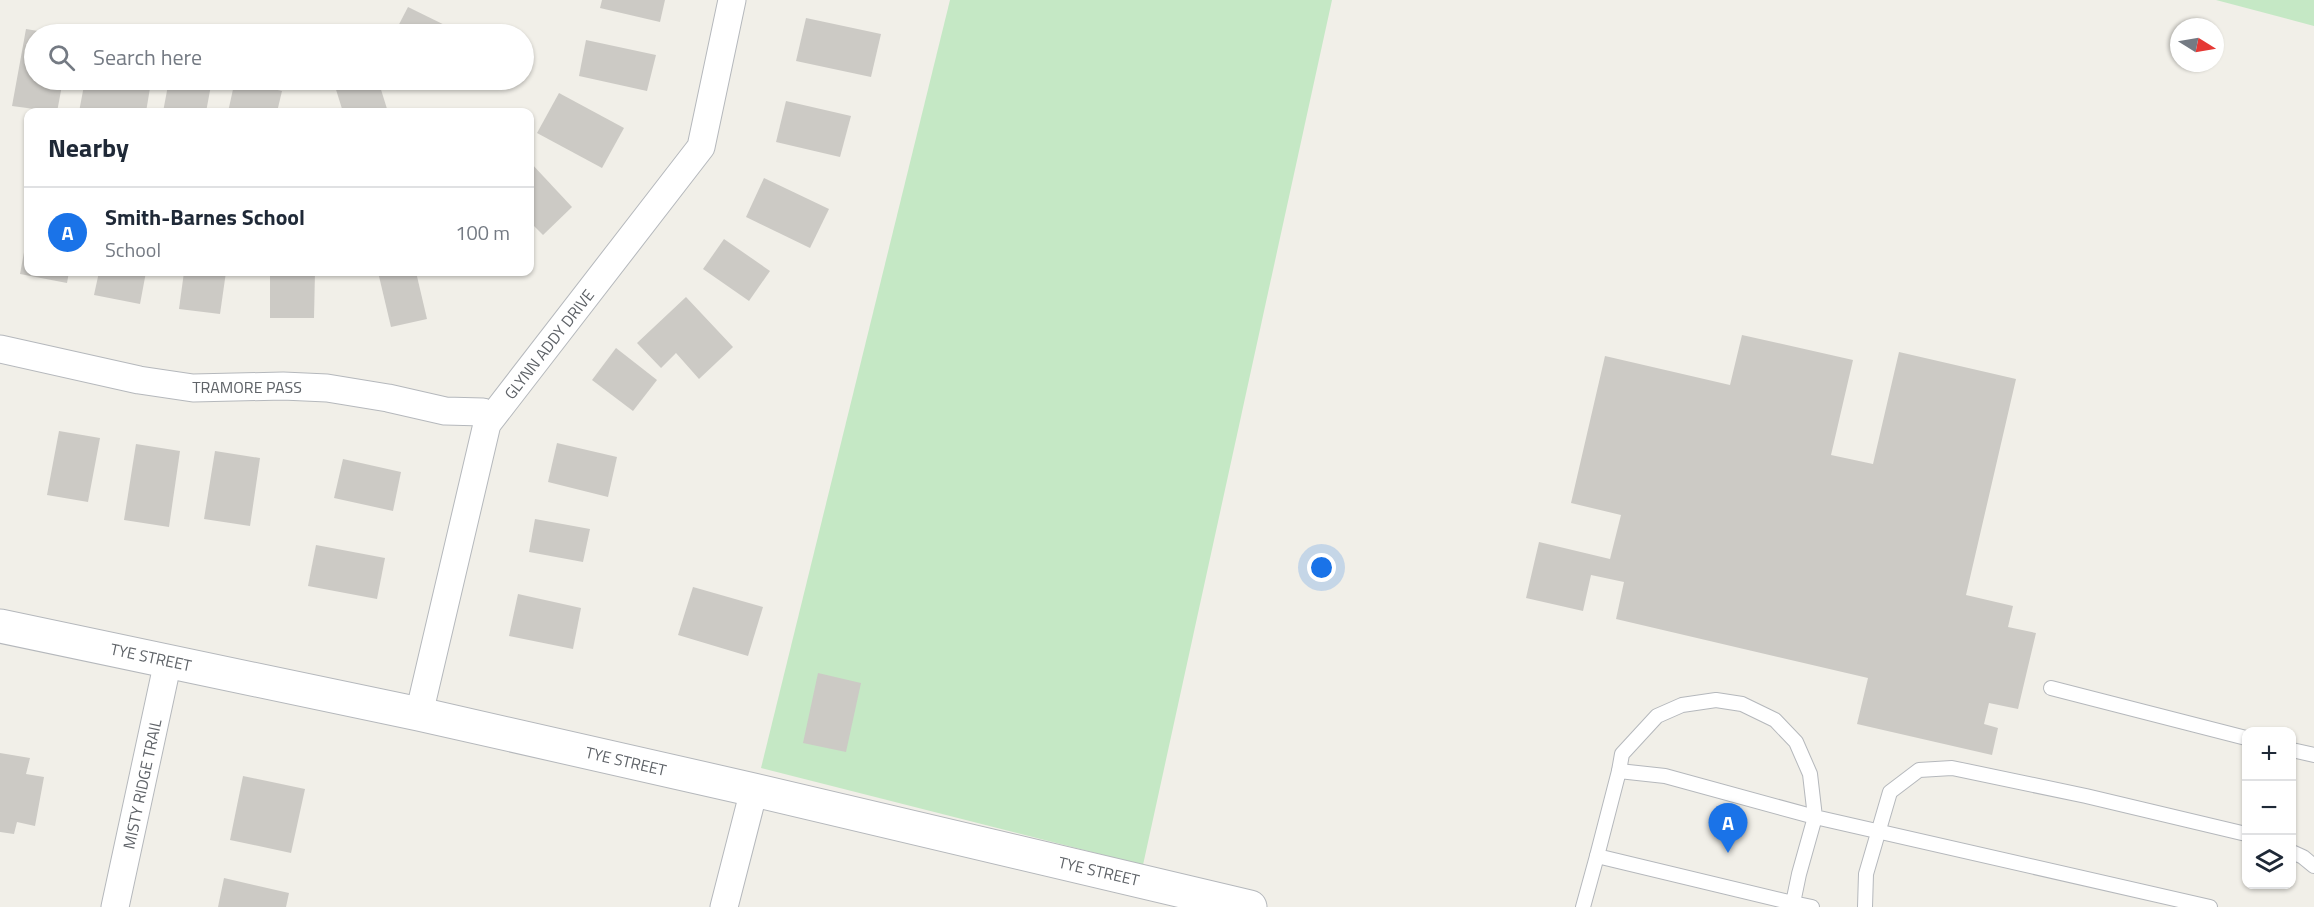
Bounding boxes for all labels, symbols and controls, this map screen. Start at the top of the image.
north arrow [2170,18,2224,72]
search box [24,24,534,90]
text: Search here [93,40,202,74]
icon: search [45,41,78,74]
text: Nearby [48,128,129,167]
text: Smith-Barnes School [105,200,305,234]
text: A [61,217,74,248]
text: 100 m [455,217,510,248]
text: School [105,234,161,265]
street label: GLYNN ADDY DRIVE [498,284,600,404]
street label: TRAMORE PASS [192,375,302,399]
your location [1307,553,1336,582]
street label: TYE STREET [108,637,194,677]
street label: MISTY RIDGE TRAIL [117,717,168,851]
map controls [2242,727,2296,889]
button: + [2242,727,2296,781]
street label: TYE STREET [583,740,669,782]
button: − [2242,781,2296,835]
pin: A [1708,804,1748,853]
button: layers [2242,835,2296,889]
street label: TYE STREET [1056,850,1142,892]

